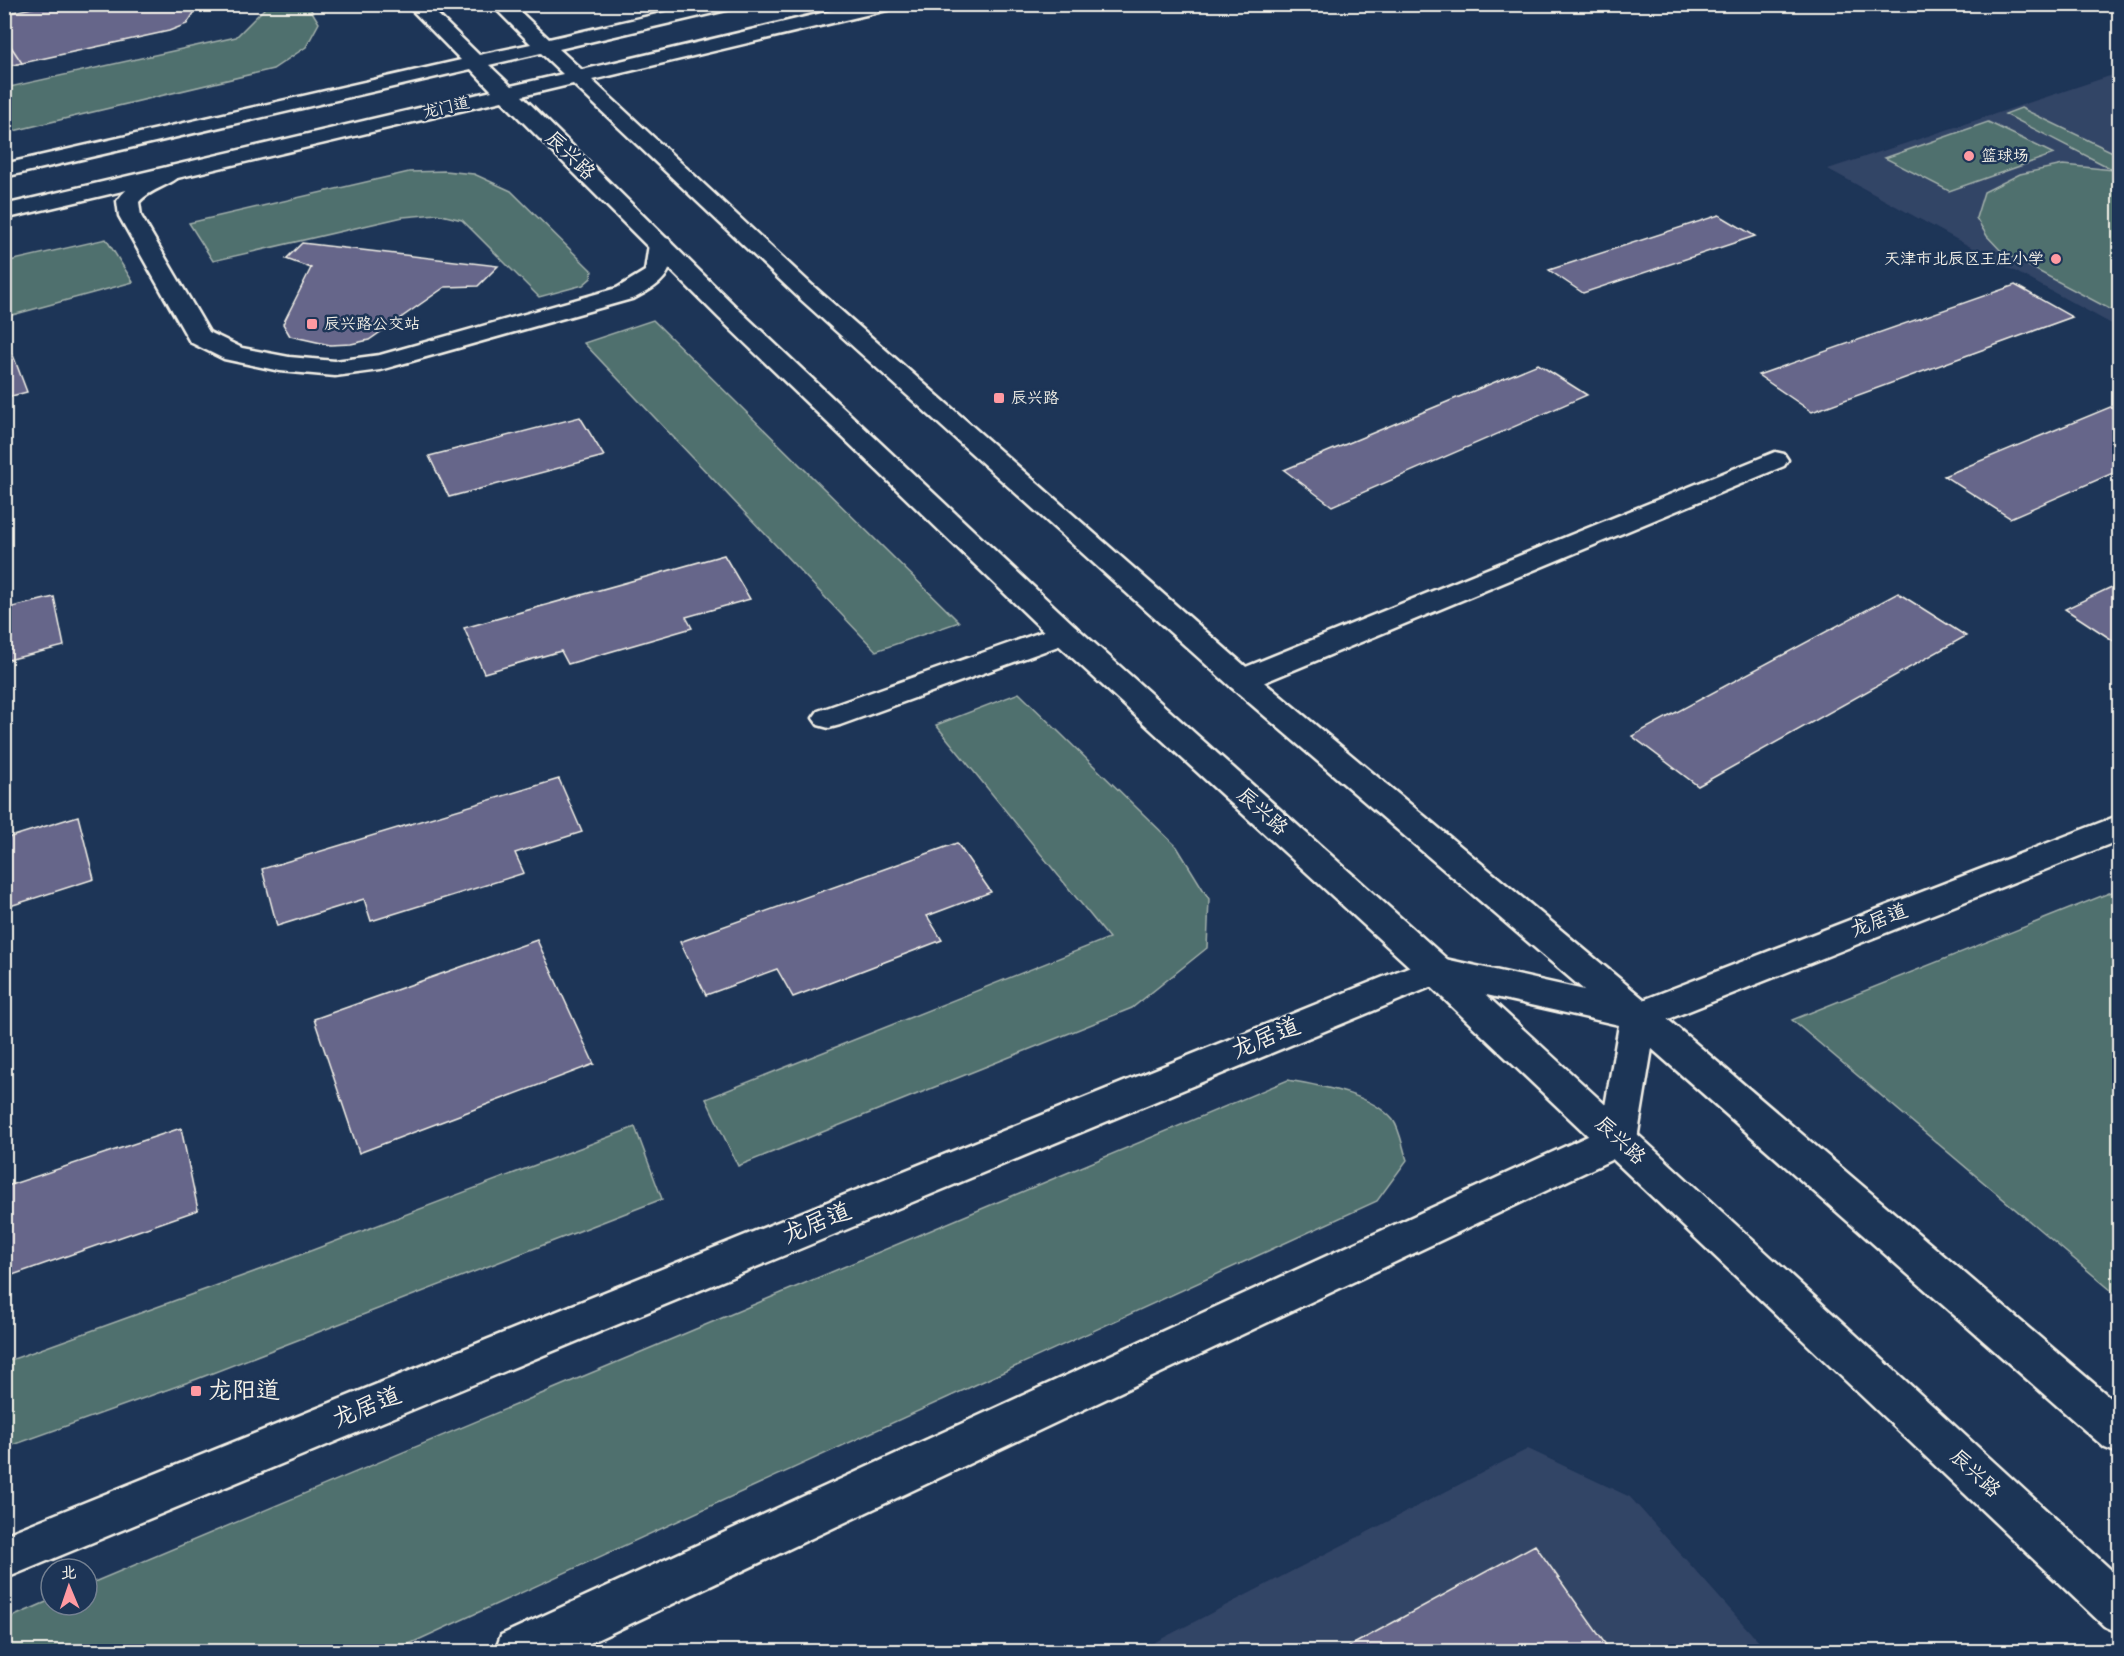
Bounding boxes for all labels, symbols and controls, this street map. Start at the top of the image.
street label: 龙门道 [420,92,472,124]
street label: 辰兴路 [539,125,602,187]
place label: 篮球场 [1981,146,2029,167]
marker: 篮球场 [1962,149,1976,163]
place label: 天津市北辰区王庄小学 [1884,249,2044,270]
marker: 天津市北辰区王庄小学 [2049,252,2063,266]
place label: 辰兴路公交站 [324,314,420,335]
marker: 辰兴路公交站 [305,317,319,331]
place label: 辰兴路 [1011,388,1059,409]
marker: 辰兴路 [992,391,1006,405]
street label: 辰兴路 [1231,782,1294,843]
street label: 龙居道 [1846,898,1912,944]
street label: 龙居道 [1227,1011,1305,1067]
street label: 辰兴路 [1589,1111,1652,1172]
street label: 龙居道 [778,1196,856,1252]
place label: 龙阳道 [208,1376,280,1407]
street label: 龙居道 [328,1380,406,1436]
marker: 龙阳道 [189,1384,203,1398]
street label: 辰兴路 [1944,1444,2007,1505]
north arrow [39,1557,99,1617]
text: 北 [60,1563,77,1584]

